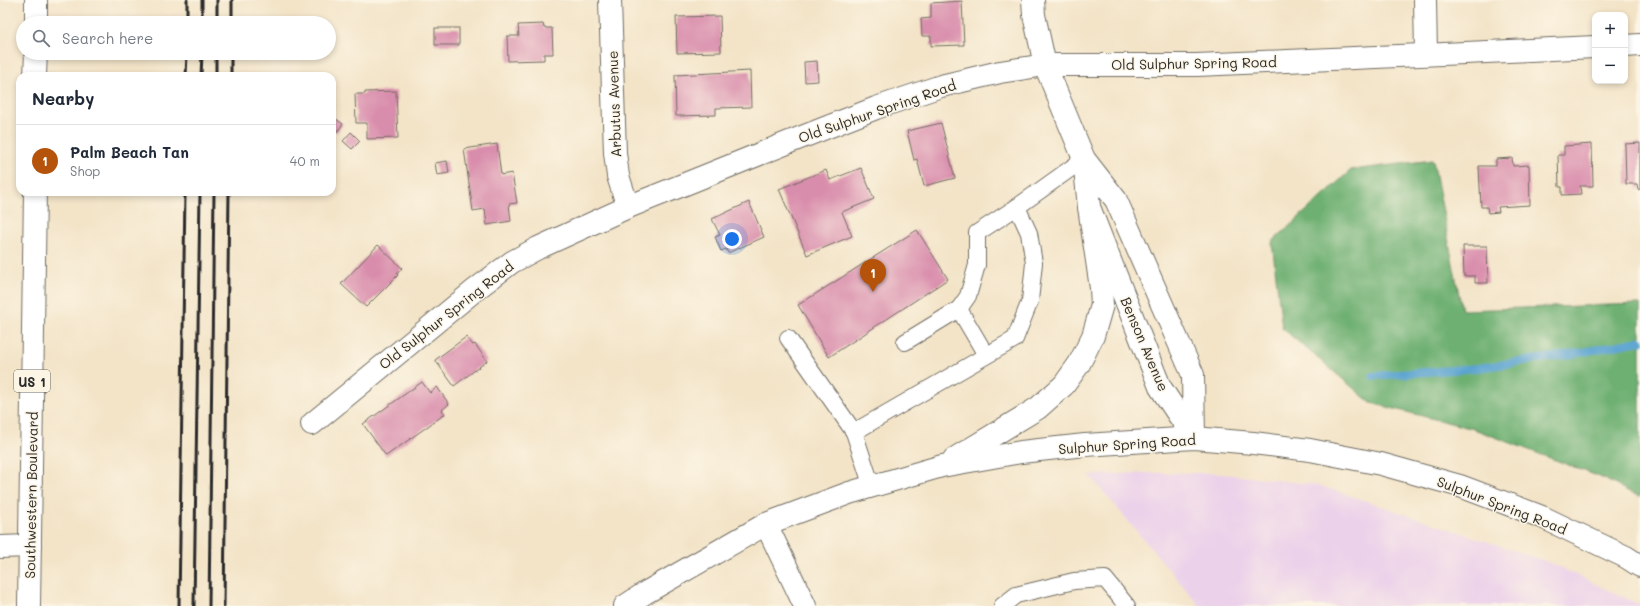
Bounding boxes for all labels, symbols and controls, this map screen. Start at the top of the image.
map controls [1592,12,1628,84]
button: + [1592,12,1628,48]
search box [16,16,336,60]
icon: search [30,27,52,49]
text: Search here [62,28,153,48]
button: − [1592,48,1628,84]
street label: Arbutus Avenue [603,50,625,158]
street label: Old Sulphur Spring Road [1111,52,1277,74]
street label: Old Sulphur Spring Road [796,75,959,147]
text: Nearby [32,87,94,109]
text: Palm Beach Tan [70,142,189,162]
text: 1 [42,152,48,169]
text: 40 m [290,152,320,169]
text: Shop [70,162,100,179]
your location [722,229,742,249]
street label: Old Sulphur Spring Road [375,256,517,374]
pin: 1 [860,259,886,292]
street label: Benson Avenue [1117,294,1173,394]
road number: US 1 [14,370,50,392]
street label: Southwestern Boulevard [20,411,42,579]
street label: Sulphur Spring Road [1058,430,1197,458]
street label: Sulphur Spring Road [1434,471,1570,539]

